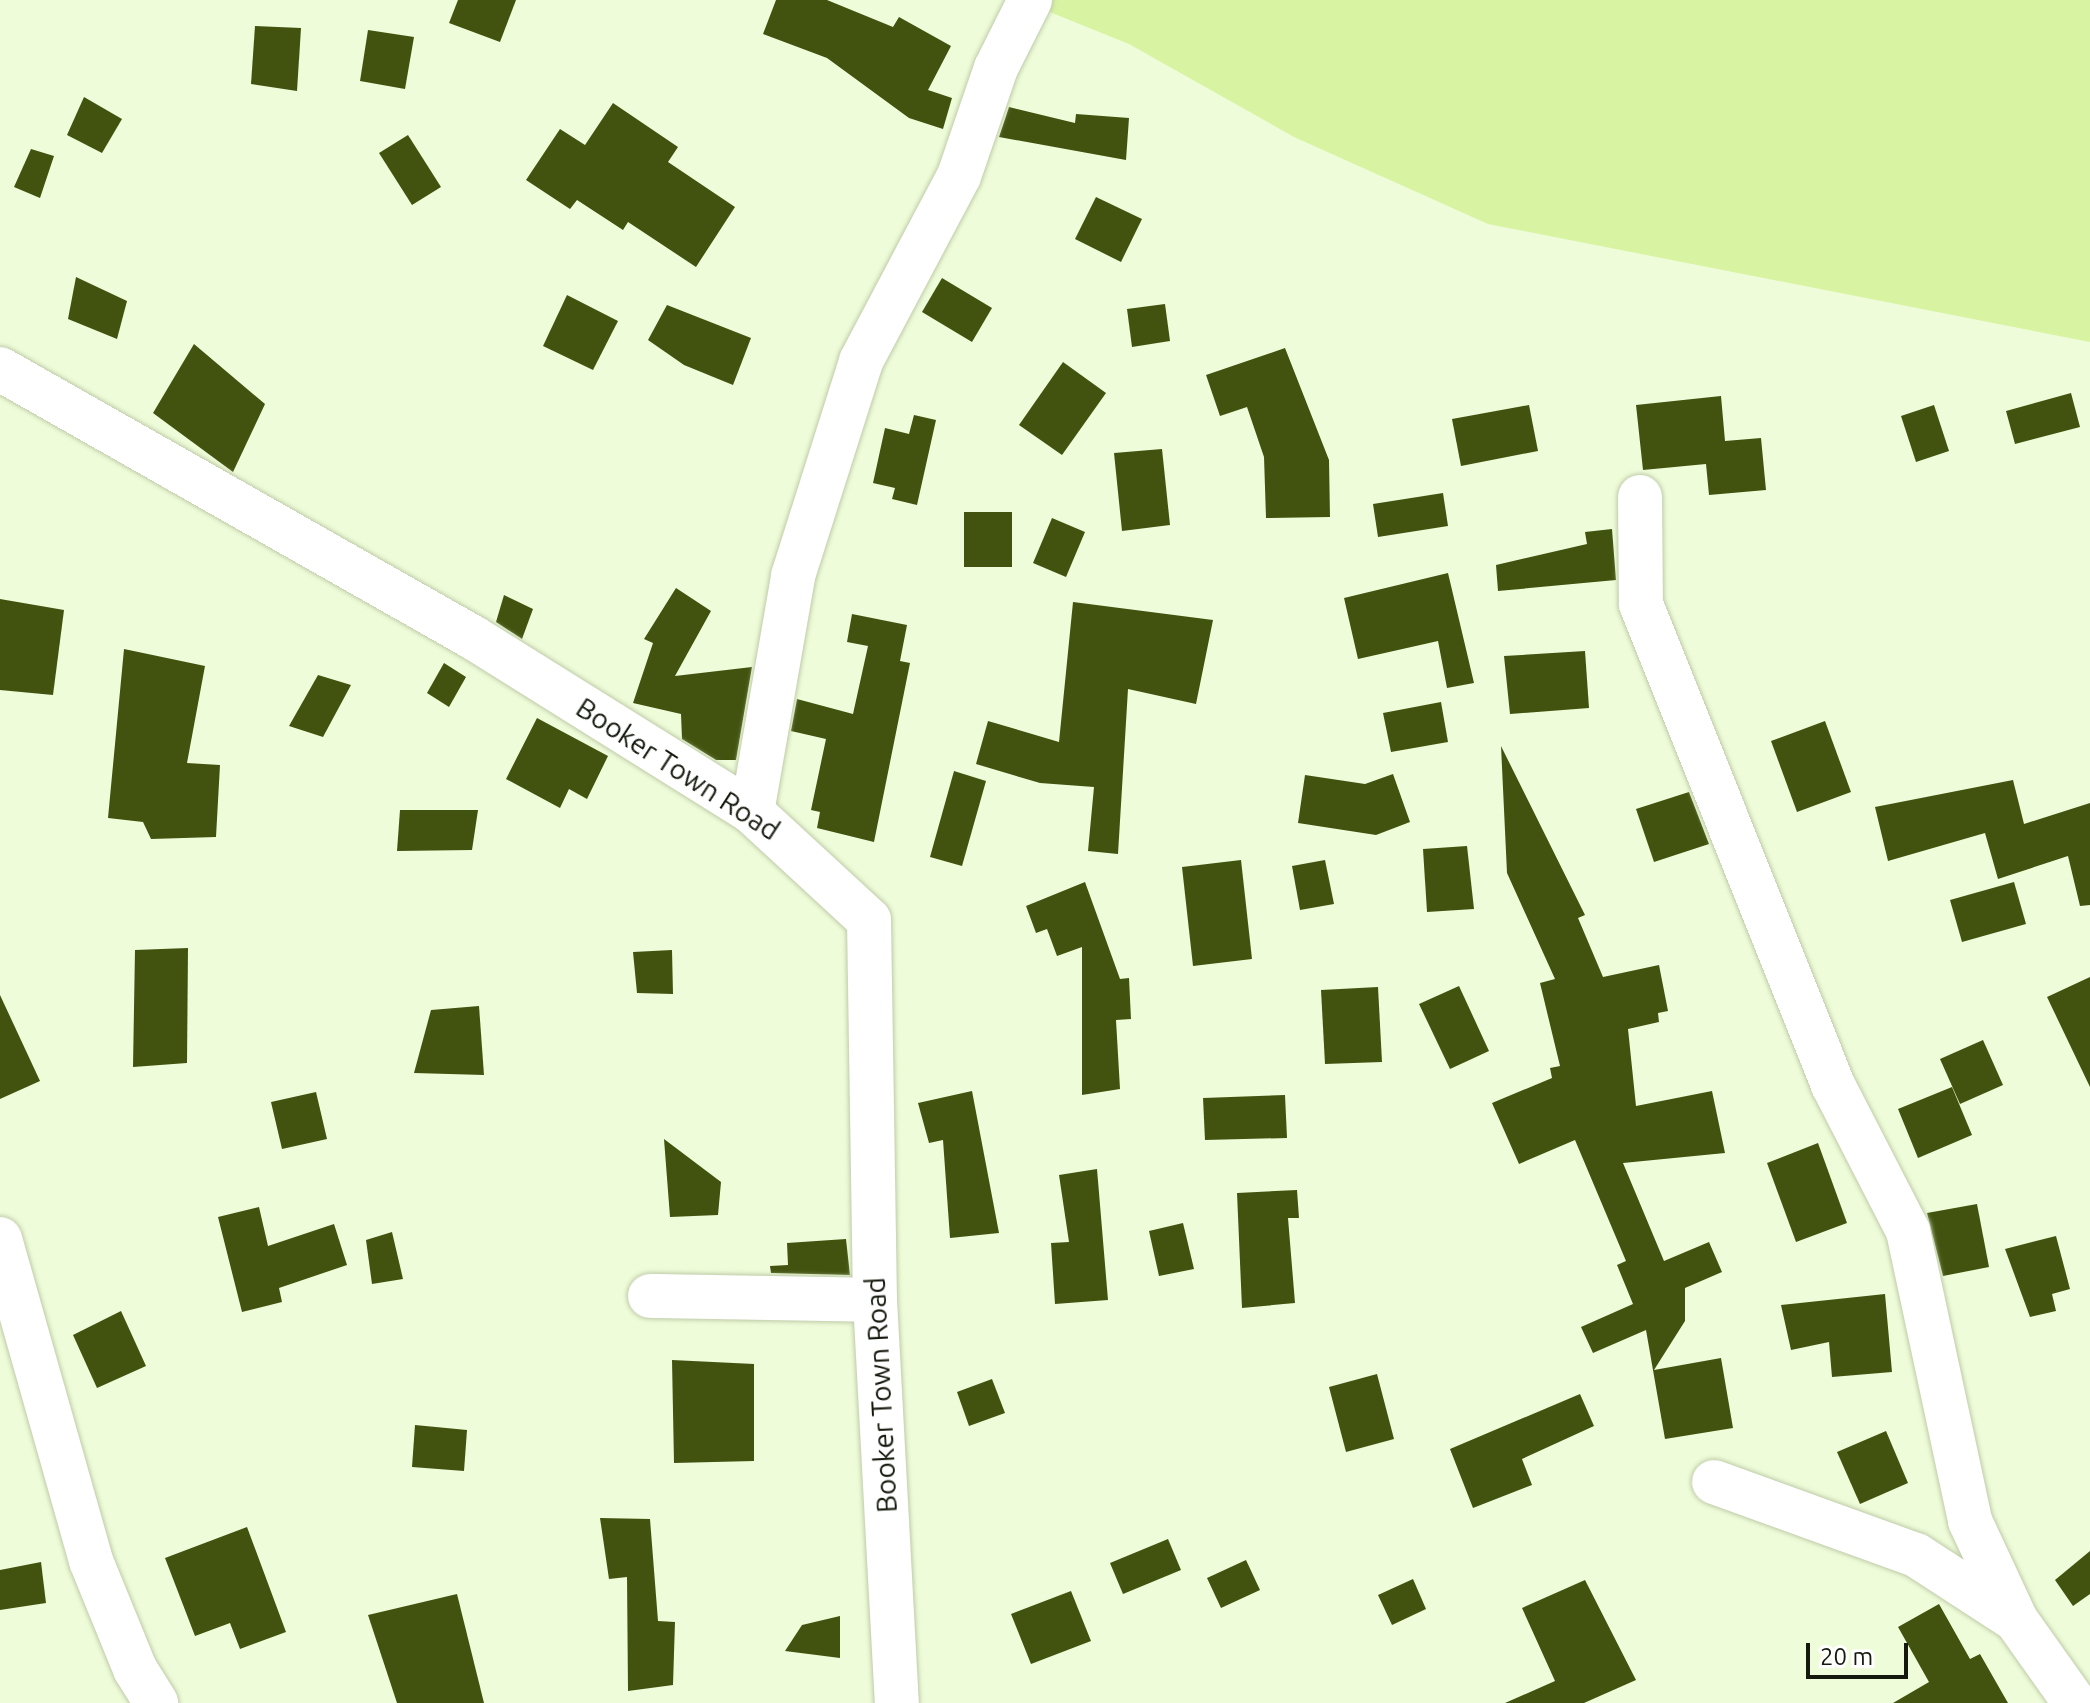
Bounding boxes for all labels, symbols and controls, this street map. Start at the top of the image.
street label: Booker Town Road [570,691,786,847]
street label: Booker Town Road [858,1276,904,1514]
scale bar [1810,1627,1912,1677]
text: 20 m [1820,1643,1873,1670]

